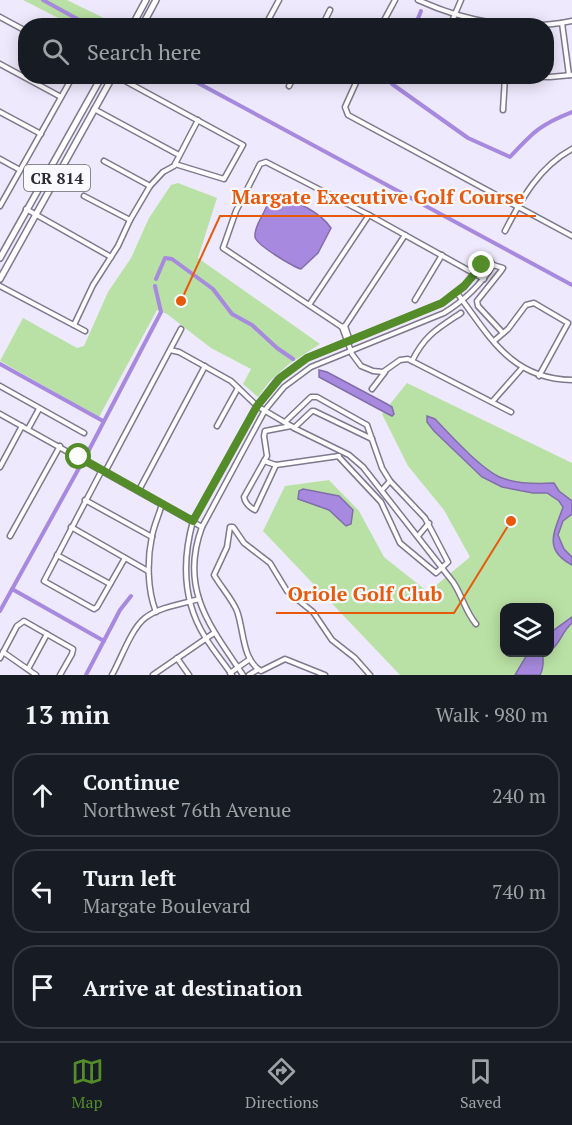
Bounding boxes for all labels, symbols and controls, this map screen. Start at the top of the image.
search box [18,18,554,84]
icon: search [39,35,72,68]
text: Search here [87,37,201,66]
road number: CR 814 [24,165,90,191]
callout: Margate Executive Golf Course [220,178,536,216]
text: Margate Executive Golf Course [232,183,525,210]
route end [468,251,494,277]
route start [65,443,91,469]
callout: Oriole Golf Club [276,575,454,613]
text: Oriole Golf Club [288,580,442,607]
map controls [500,603,554,657]
button: layers [500,603,554,657]
text: 13 min [24,697,110,731]
text: Walk · 980 m [436,701,548,728]
text: Continue [83,767,180,796]
icon: ahead [26,779,59,812]
text: 240 m [492,782,546,809]
text: Northwest 76th Avenue [83,796,291,823]
text: Turn left [83,863,176,892]
icon: left [26,875,59,908]
text: 740 m [492,878,546,905]
text: Margate Boulevard [83,892,251,919]
icon: arrive [26,971,59,1004]
text: Arrive at destination [83,973,302,1002]
tab: Map [71,1055,104,1113]
tab: Directions [245,1055,319,1113]
tab: Saved [460,1055,501,1113]

